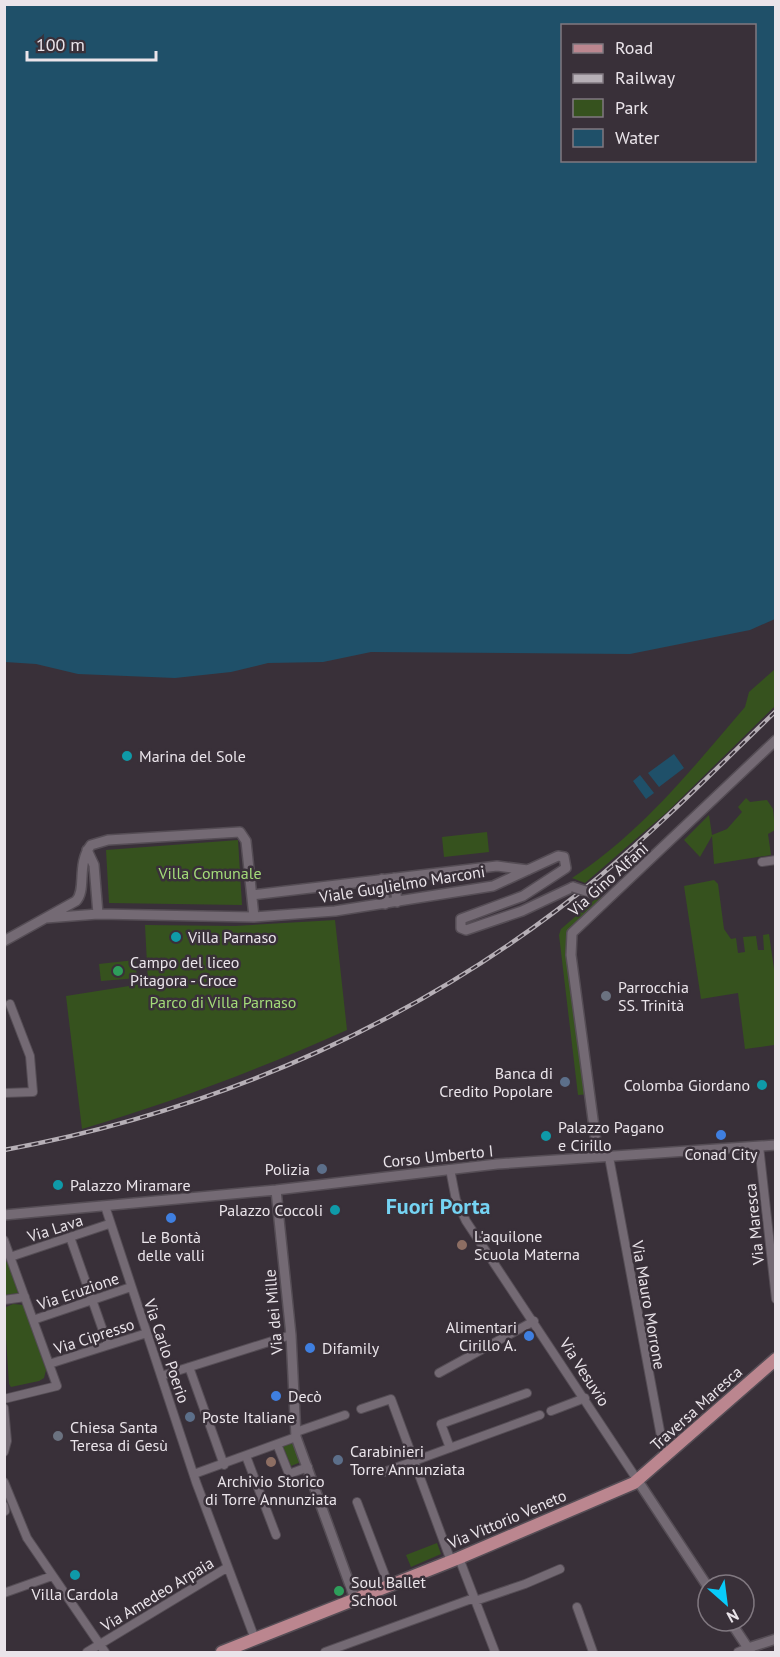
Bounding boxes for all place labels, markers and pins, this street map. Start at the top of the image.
place label: Marina del Sole [139,746,246,766]
marker: Marina del Sole [120,749,134,763]
place label: Villa Parnaso [187,927,277,947]
marker: Villa Parnaso [169,930,183,944]
place label: Campo del liceo Pitagora - Croce [130,952,239,990]
marker: Campo del liceo Pitagora - Croce [111,964,125,978]
place label: Parrocchia SS. Trinità [618,977,689,1015]
marker: Parrocchia SS. Trinità [599,989,613,1003]
place label: Banca di Credito Popolare [439,1063,553,1101]
marker: Banca di Credito Popolare [558,1075,572,1089]
place label: Colomba Giordano [624,1075,750,1095]
marker: Colomba Giordano [755,1078,769,1092]
place label: Palazzo Pagano e Cirillo [558,1117,664,1155]
marker: Conad City [714,1128,728,1142]
marker: Palazzo Pagano e Cirillo [539,1129,553,1143]
place label: Conad City [684,1144,758,1164]
place label: Polizia [265,1159,310,1179]
marker: Polizia [315,1162,329,1176]
place label: Palazzo Miramare [70,1175,191,1195]
marker: Palazzo Miramare [51,1178,65,1192]
place label: Palazzo Coccoli [219,1200,323,1220]
marker: Palazzo Coccoli [328,1203,342,1217]
marker: Le Bontà delle valli [164,1211,178,1225]
place label: L'aquilone Scuola Materna [474,1226,580,1264]
place label: Le Bontà delle valli [137,1227,205,1265]
marker: L'aquilone Scuola Materna [455,1238,469,1252]
place label: Alimentari Cirillo A. [446,1317,517,1355]
marker: Alimentari Cirillo A. [522,1329,536,1343]
place label: Difamily [322,1338,380,1358]
marker: Difamily [303,1341,317,1355]
place label: Decò [288,1386,322,1406]
marker: Decò [269,1389,283,1403]
place label: Poste Italiane [202,1407,295,1427]
marker: Poste Italiane [183,1410,197,1424]
place label: Chiesa Santa Teresa di Gesù [70,1417,168,1455]
marker: Chiesa Santa Teresa di Gesù [51,1429,65,1443]
place label: Carabinieri Torre Annunziata [350,1441,465,1479]
marker: Carabinieri Torre Annunziata [331,1453,345,1467]
marker: Archivio Storico di Torre Annunziata [264,1455,278,1469]
place label: Archivio Storico di Torre Annunziata [205,1471,337,1509]
marker: Villa Cardola [68,1568,82,1582]
place label: Soul Ballet School [351,1572,426,1610]
place label: Villa Cardola [31,1584,118,1604]
marker: Soul Ballet School [332,1584,346,1598]

